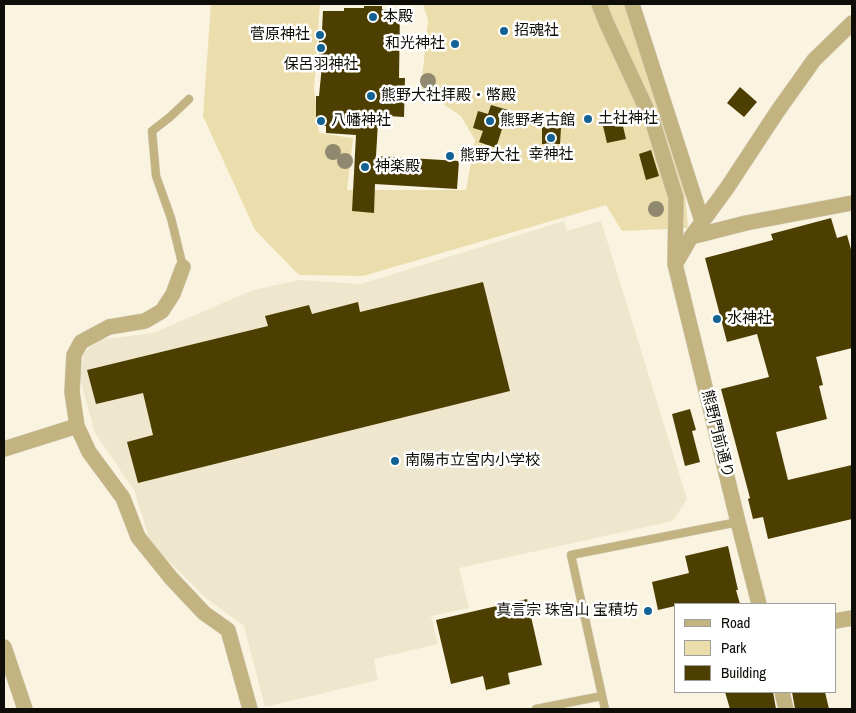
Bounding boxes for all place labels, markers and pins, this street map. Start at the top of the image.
place label: 本殿 [383,8,413,26]
marker: 本殿 [367,11,379,23]
place label: 招魂社 [514,22,559,40]
marker: 招魂社 [498,25,510,37]
place label: 菅原神社 [250,26,310,44]
marker: 菅原神社 [314,29,326,41]
place label: 和光神社 [385,35,445,53]
marker: 和光神社 [449,38,461,50]
marker: 保呂羽神社 [315,42,327,54]
place label: 保呂羽神社 [284,56,358,74]
place label: 熊野大社拝殿・幣殿 [381,87,516,105]
marker: 熊野大社拝殿・幣殿 [365,90,377,102]
place label: 土社神社 [598,110,658,128]
place label: 八幡神社 [331,112,391,130]
place label: 熊野考古館 [500,112,575,130]
marker: 土社神社 [582,113,594,125]
marker: 八幡神社 [315,115,327,127]
marker: 熊野考古館 [484,115,496,127]
marker: 幸神社 [545,132,557,144]
place label: 幸神社 [529,146,573,164]
place label: 熊野大社 [460,147,520,165]
marker: 熊野大社 [444,150,456,162]
place label: 神楽殿 [375,158,420,176]
marker: 神楽殿 [359,161,371,173]
place label: 水神社 [727,310,772,328]
marker: 水神社 [711,313,723,325]
place label: 南陽市立宮内小学校 [405,452,540,470]
marker: 南陽市立宮内小学校 [389,455,401,467]
place label: 真言宗 珠宮山 宝積坊 [496,602,638,620]
marker: 真言宗 珠宮山 宝積坊 [642,605,654,617]

